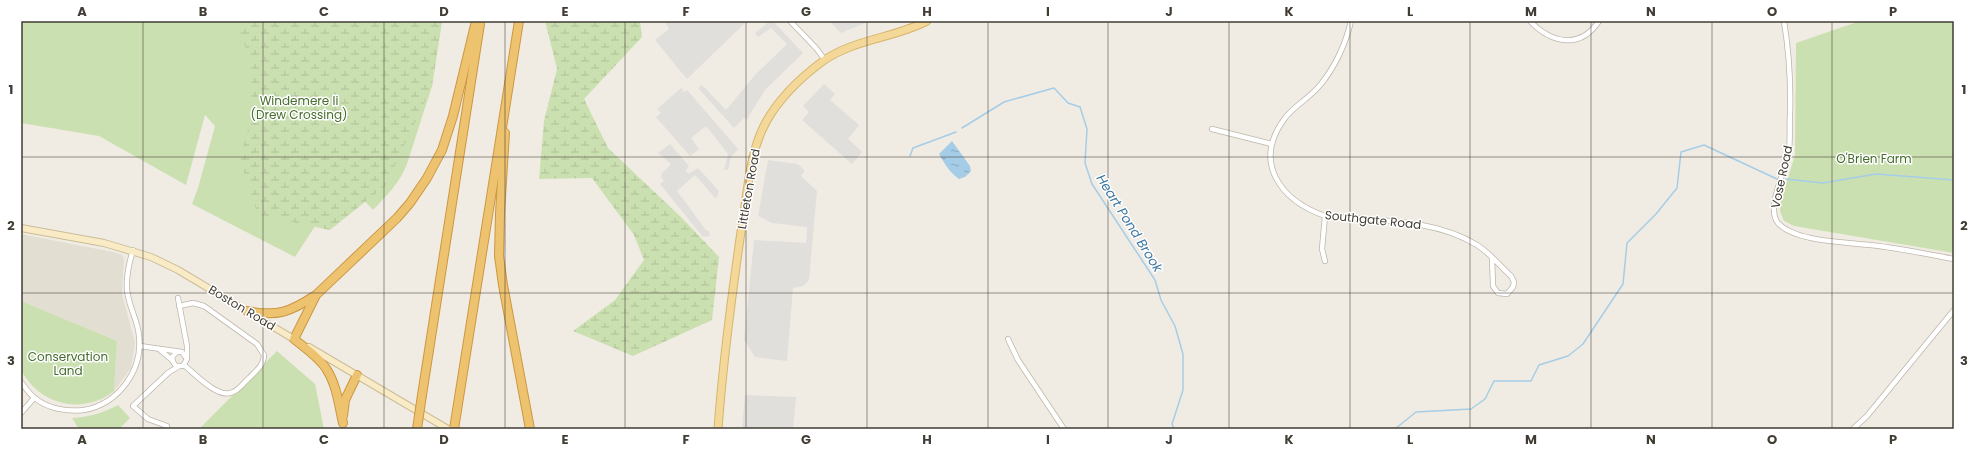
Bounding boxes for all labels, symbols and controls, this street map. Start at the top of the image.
text: A [77,2,87,21]
text: B [199,2,208,21]
text: C [319,2,329,21]
text: D [439,2,449,21]
text: E [561,2,569,21]
text: F [682,2,690,21]
text: G [801,2,811,21]
text: H [922,2,932,21]
text: I [1046,2,1050,21]
text: J [1165,2,1173,21]
text: K [1284,2,1294,21]
text: L [1407,2,1413,21]
text: M [1525,2,1537,21]
text: N [1646,2,1656,21]
text: O [1767,2,1777,21]
text: P [1889,2,1897,21]
text: 1 [9,80,13,99]
text: 1 [1962,80,1966,99]
park label: Windemere Ii (Drew Crossing) [250,92,348,123]
street label: Vose Road [1767,144,1796,210]
street label: Littleton Road [733,147,764,230]
park label: O'Brien Farm [1836,150,1912,167]
water label: Heart Pond Brook [1092,171,1168,277]
street label: Southgate Road [1324,206,1422,233]
text: 2 [7,216,15,235]
text: 2 [1960,216,1968,235]
street label: Boston Road [206,281,279,334]
park label: Conservation Land [28,348,108,379]
text: 3 [7,351,15,370]
text: 3 [1960,351,1968,370]
text: A [77,430,87,449]
text: B [199,430,208,449]
text: C [319,430,329,449]
text: D [439,430,449,449]
text: E [561,430,569,449]
text: F [682,430,690,449]
text: G [801,430,811,449]
text: H [922,430,932,449]
text: I [1046,430,1050,449]
text: J [1165,430,1173,449]
text: K [1284,430,1294,449]
text: L [1407,430,1413,449]
text: M [1525,430,1537,449]
text: N [1646,430,1656,449]
text: O [1767,430,1777,449]
text: P [1889,430,1897,449]

